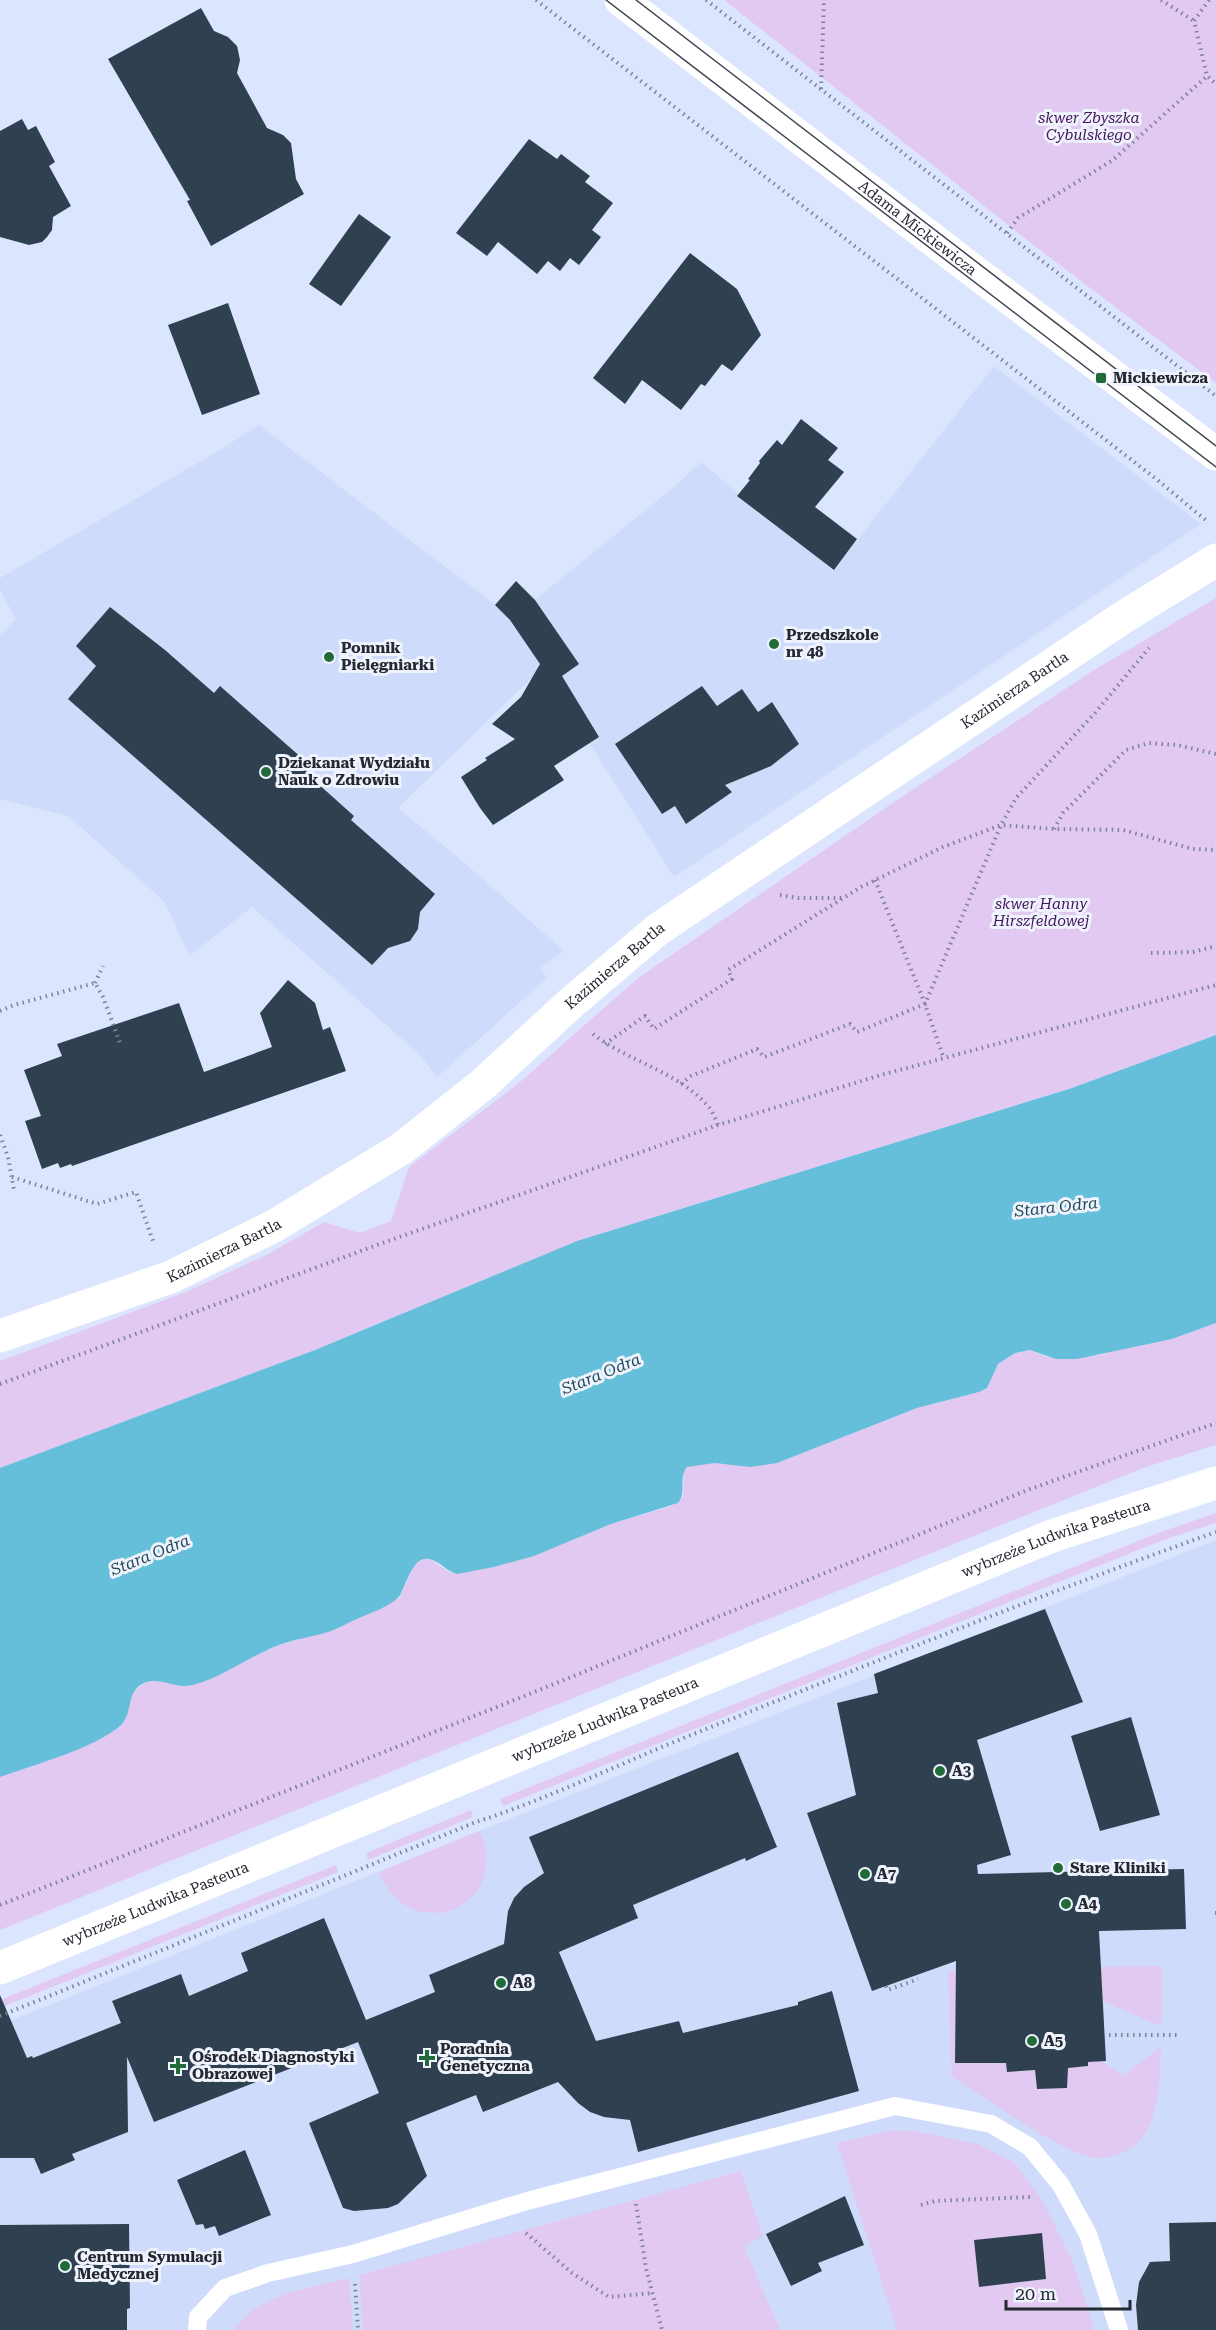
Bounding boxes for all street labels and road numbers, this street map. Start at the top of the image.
street label: Adama Mickiewicza [855,177,980,279]
street label: Kazimierza Bartla [957,648,1072,733]
street label: Kazimierza Bartla [561,918,668,1013]
street label: Kazimierza Bartla [164,1215,285,1287]
street label: wybrzeże Ludwika Pasteura [959,1496,1153,1581]
street label: wybrzeże Ludwika Pasteura [509,1673,701,1766]
street label: wybrzeże Ludwika Pasteura [59,1858,251,1951]

